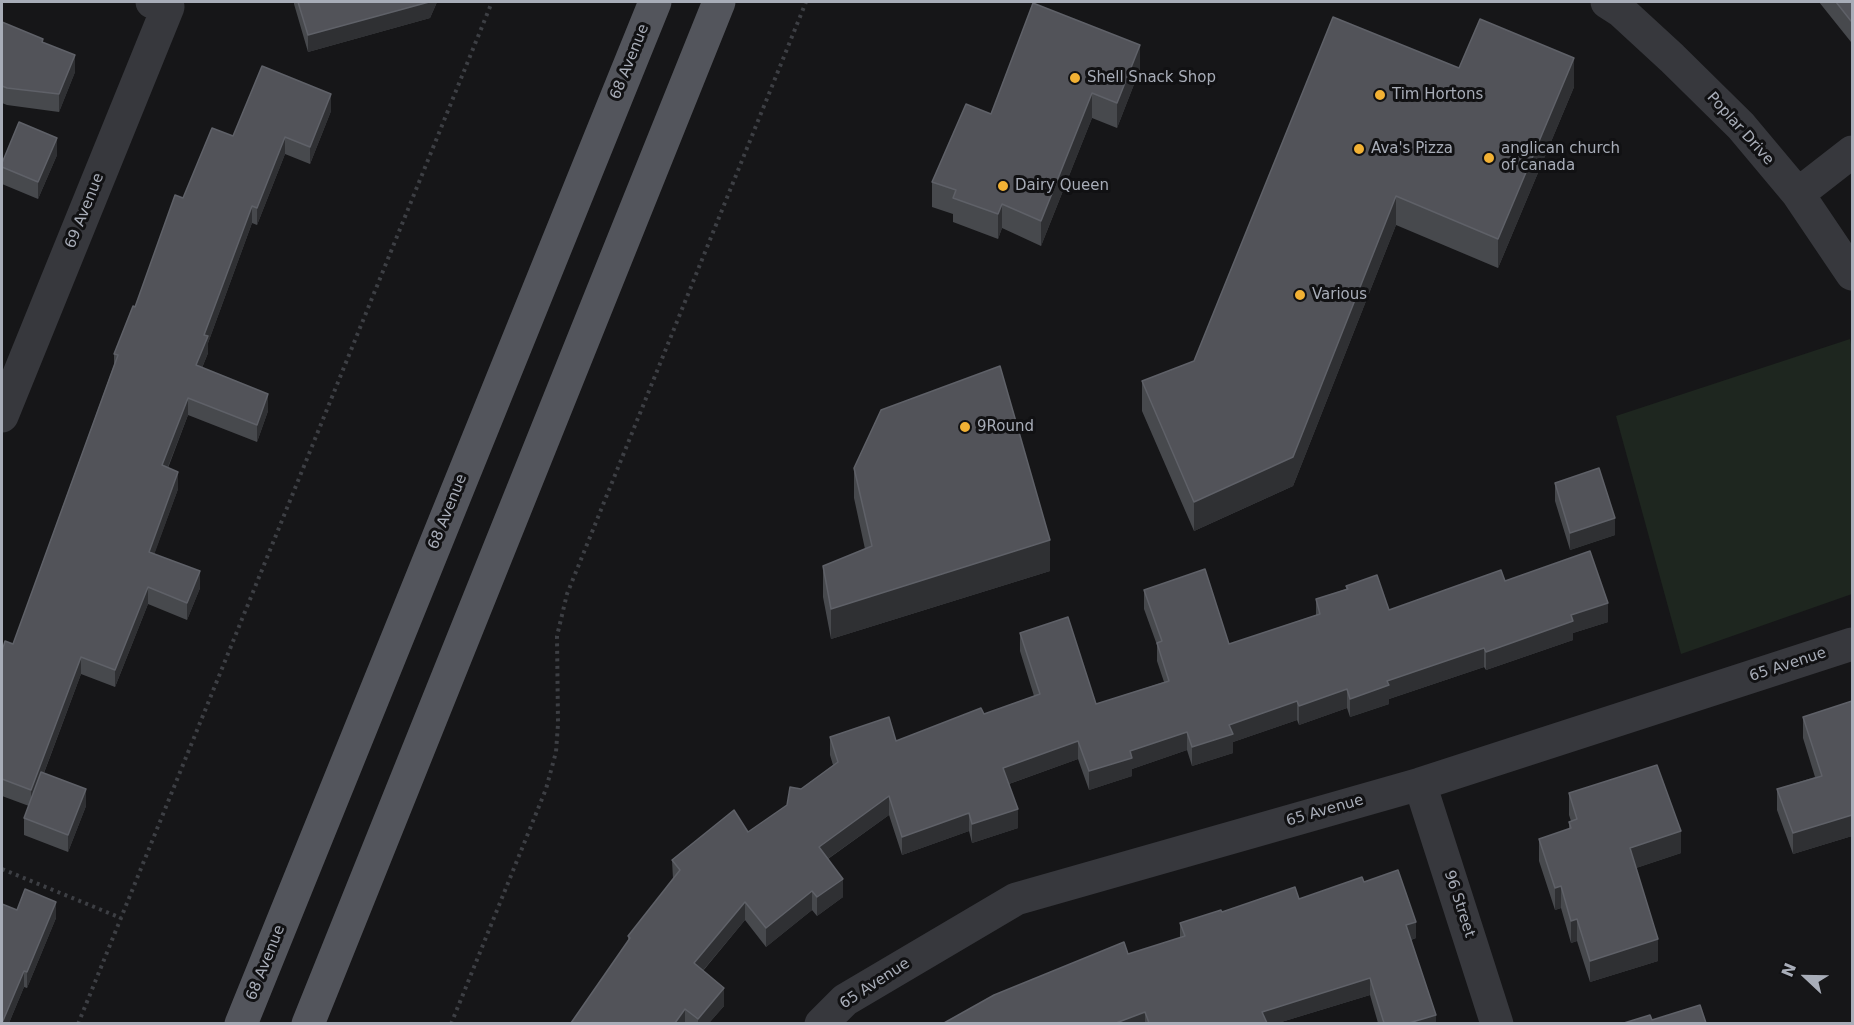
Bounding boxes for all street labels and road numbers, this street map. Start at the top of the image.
street label: 68 Avenue [607,22,653,102]
street label: Poplar Drive [1703,89,1777,169]
street label: 69 Avenue [62,171,108,251]
street label: 68 Avenue [425,472,471,552]
street label: 65 Avenue [1747,644,1829,686]
street label: 65 Avenue [1284,791,1366,831]
street label: 96 Street [1440,868,1478,940]
street label: 68 Avenue [243,923,289,1003]
street label: 65 Avenue [837,955,913,1013]

